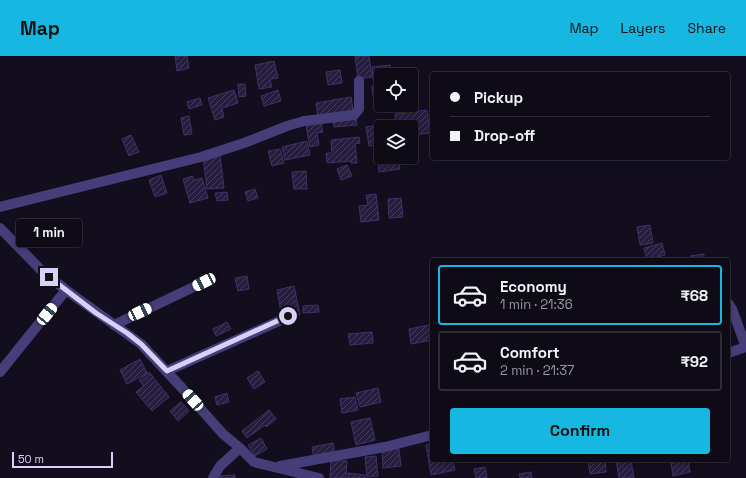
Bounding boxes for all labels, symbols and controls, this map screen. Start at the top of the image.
text: Map [20,16,60,41]
text: Map [569,19,599,37]
text: Layers [621,19,665,37]
text: Share [687,19,726,37]
map controls [374,68,418,164]
button: locate [374,68,418,112]
text: Pickup [474,88,523,107]
button: layers [374,120,418,164]
text: Drop-off [474,126,535,145]
callout: 1 min [16,219,82,247]
text: 1 min [33,224,65,241]
route end [40,268,58,286]
car [191,271,217,293]
icon: car [452,277,488,313]
text: Economy [500,277,567,296]
text: ₹68 [680,286,708,305]
text: 1 min · 21:36 [500,296,573,313]
car [35,301,59,327]
car [127,301,153,323]
route start [279,307,297,325]
icon: car [452,343,488,379]
text: Comfort [500,343,560,362]
text: ₹92 [680,352,708,371]
text: 2 min · 21:37 [500,362,574,379]
car [181,387,205,413]
button: Confirm [450,408,710,454]
scale bar [12,450,113,469]
text: 50 m [18,452,44,466]

